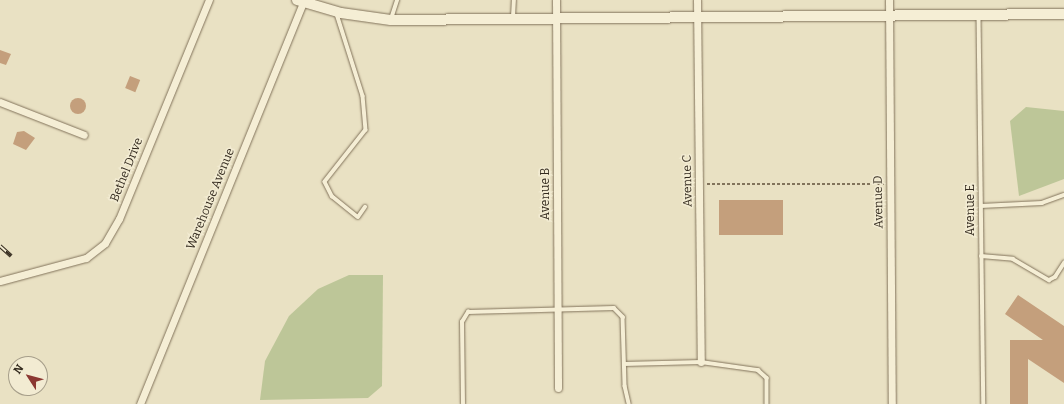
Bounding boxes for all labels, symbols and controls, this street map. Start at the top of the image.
street label: Bethel Drive [108,136,146,204]
street label: Warehouse Avenue [184,146,238,252]
street label: Avenue C [680,155,696,207]
street label: Avenue B [539,168,553,220]
street label: Avenue D [871,175,887,229]
street label: Avenue E [964,184,978,236]
north arrow [8,356,48,396]
text: N [11,362,26,376]

